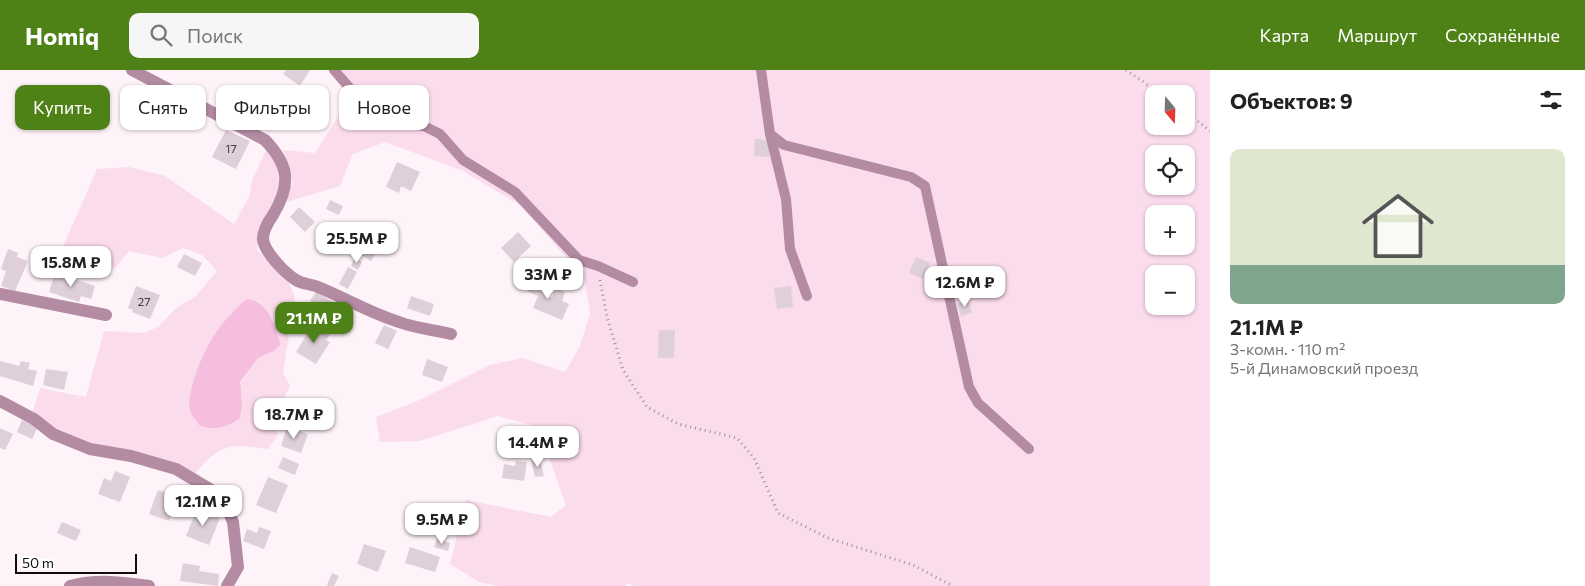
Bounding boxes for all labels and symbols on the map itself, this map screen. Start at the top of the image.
north arrow [1145,85,1195,135]
house number: 17 [225,141,237,155]
pin: 25.5M ₽ [311,222,403,264]
pin: 15.8M ₽ [25,246,117,288]
pin: 33M ₽ [513,258,583,300]
pin: 12.6M ₽ [919,266,1011,308]
house number: 27 [138,294,150,308]
pin: 21.1M ₽ [268,302,360,344]
pin: 18.7M ₽ [248,398,340,440]
pin: 14.4M ₽ [492,426,584,468]
pin: 12.1M ₽ [157,484,249,527]
pin: 9.5M ₽ [401,502,483,545]
scale bar [15,551,138,574]

